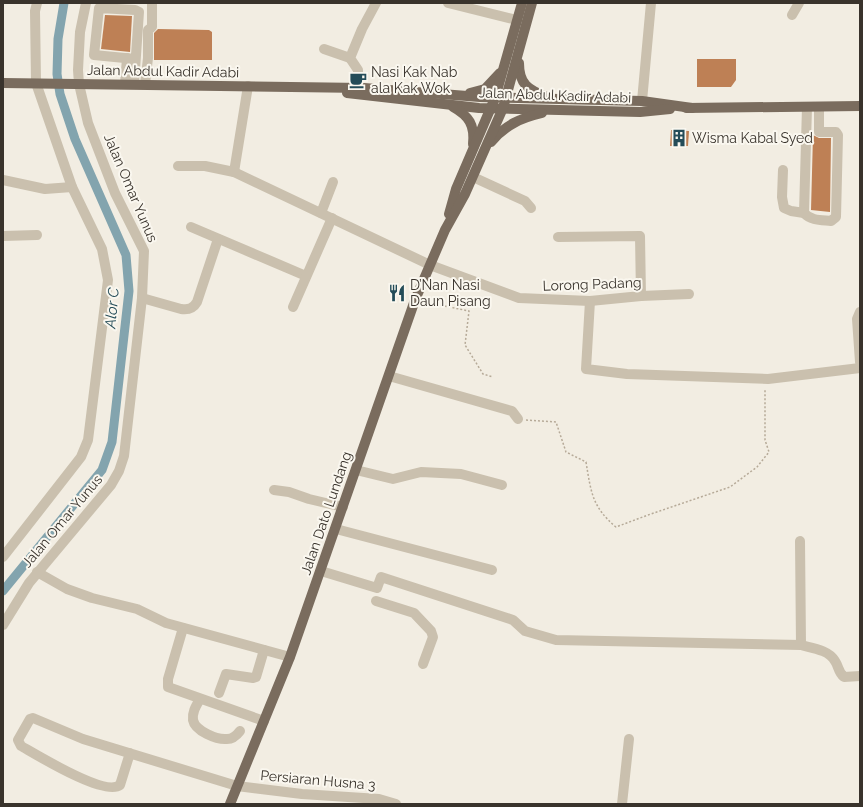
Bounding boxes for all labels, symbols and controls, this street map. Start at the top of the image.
street label: Jalan Abdul Kadir Adabi [87,62,239,80]
place label: Nasi Kak Nab ala Kak Wok [371,64,458,96]
cafe icon: Nasi Kak Nab ala Kak Wok [348,70,368,90]
street label: Jalan Abdul Kadir Adabi [479,84,631,106]
building icon: Wisma Kabal Syed [669,128,689,148]
place label: Wisma Kabal Syed [692,130,813,146]
street label: Jalan Omar Yunus [101,132,161,245]
street label: Lorong Padang [542,274,642,294]
place label: D’Nan Nasi Daun Pisang [410,277,491,309]
restaurant icon: D’Nan Nasi Daun Pisang [387,283,407,303]
water label: Alor C [101,286,123,330]
street label: Jalan Dato Lundang [297,449,355,577]
street label: Jalan Omar Yunus [19,471,106,571]
street label: Persiaran Husna 3 [260,767,376,793]

